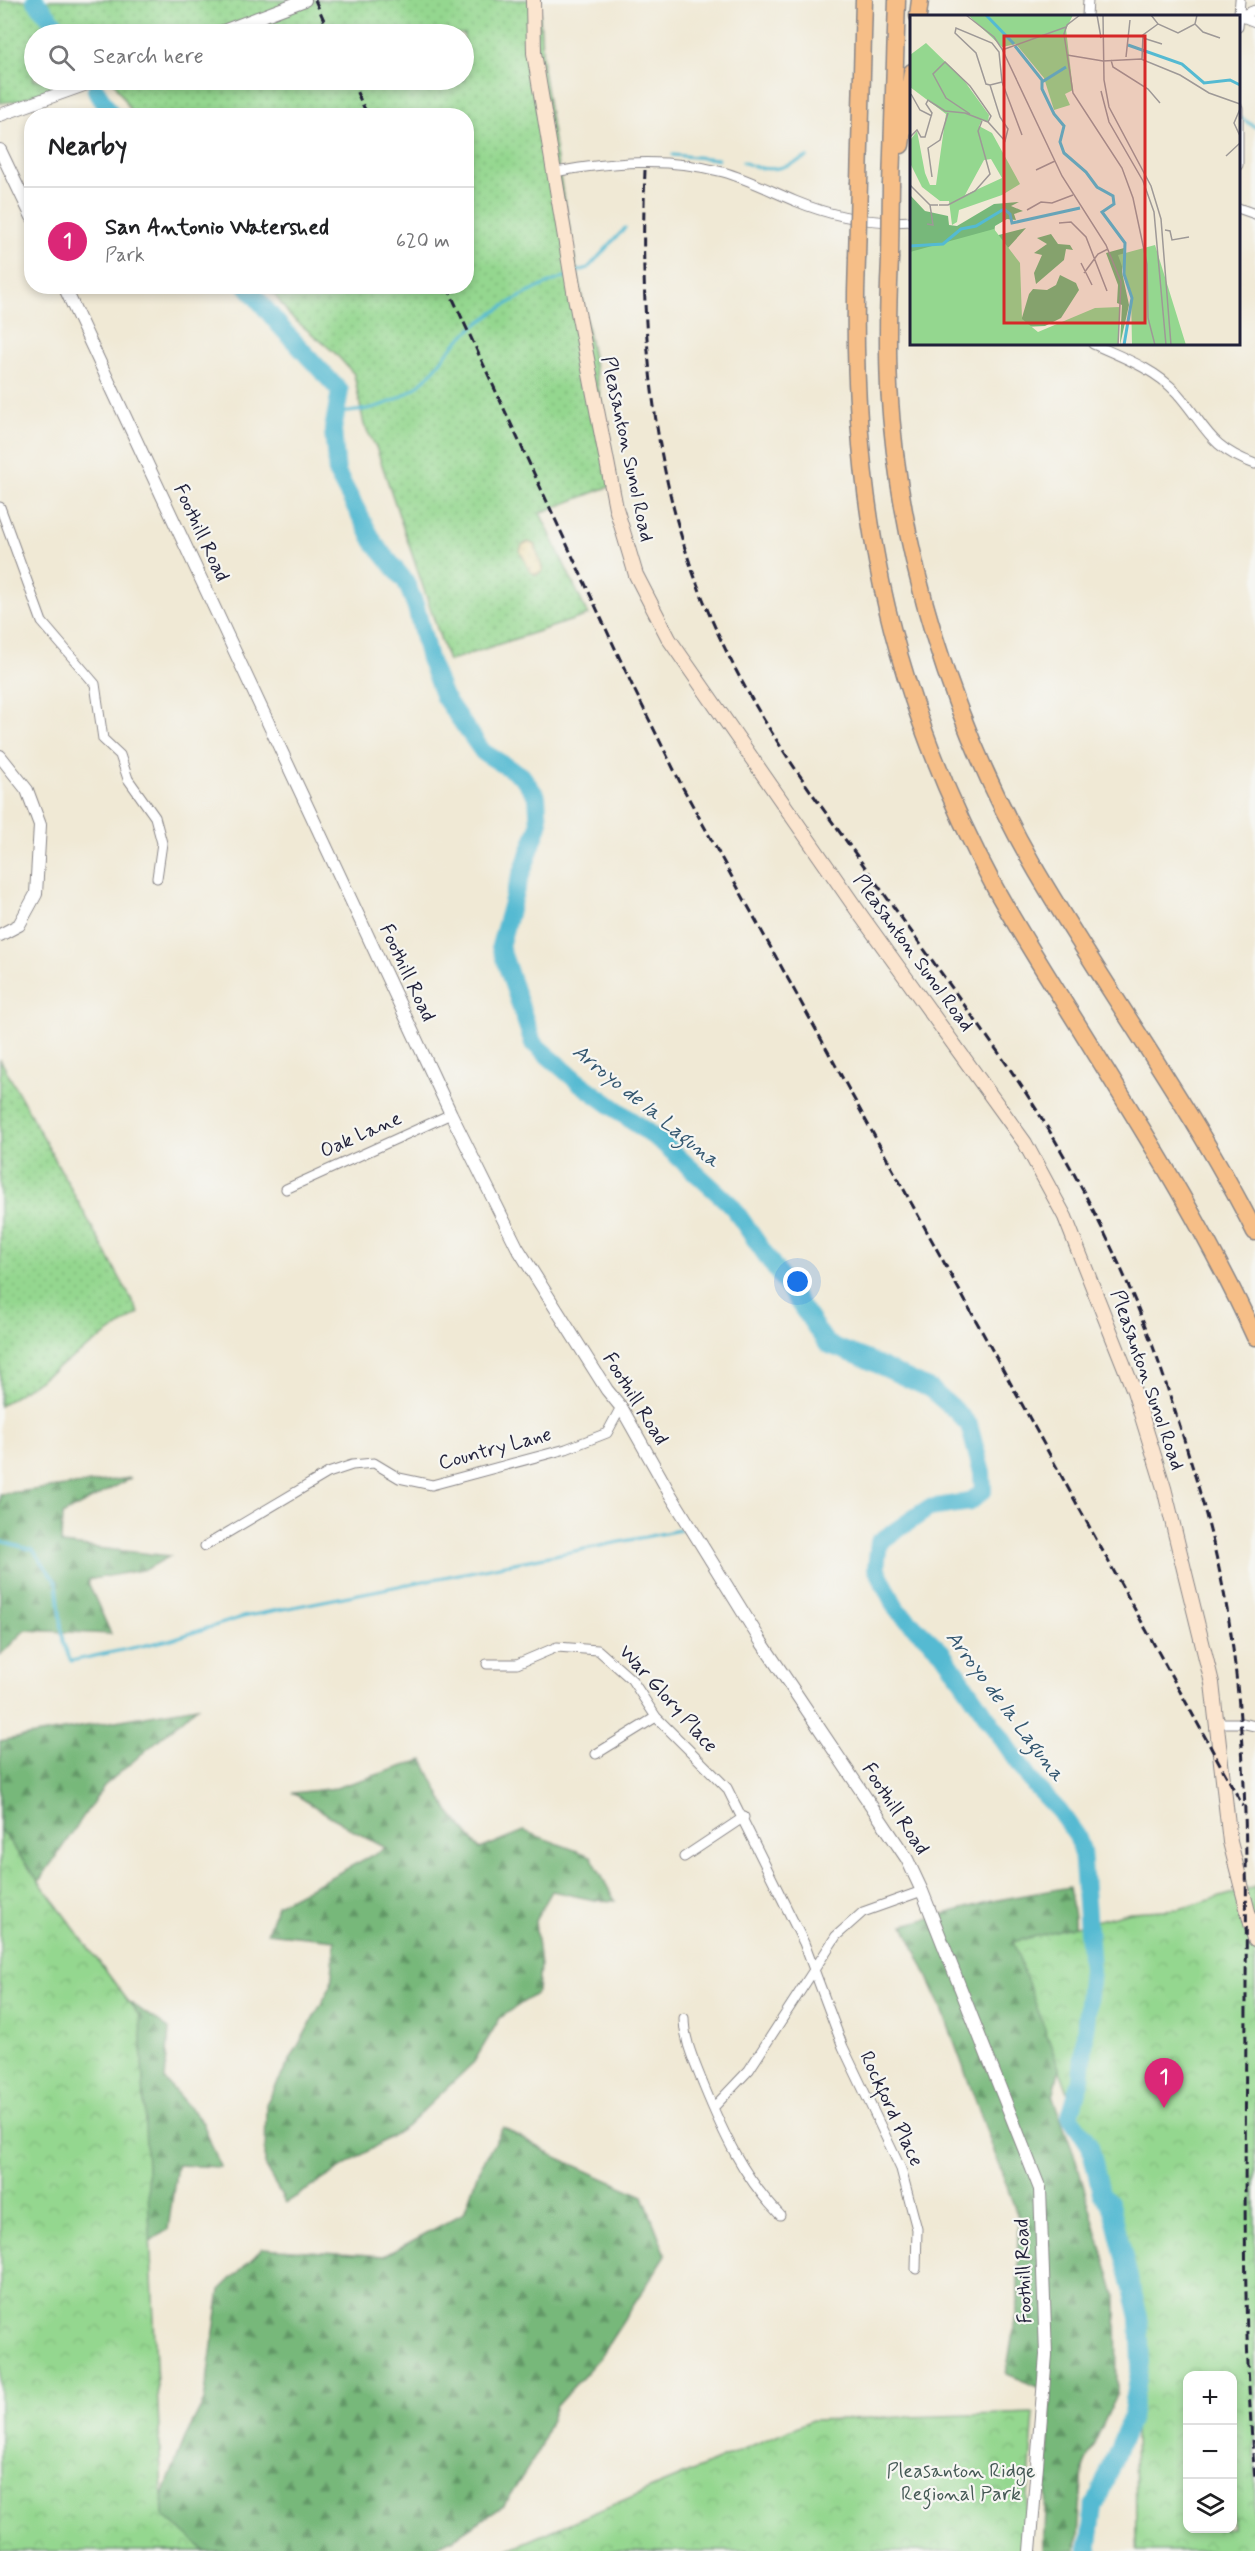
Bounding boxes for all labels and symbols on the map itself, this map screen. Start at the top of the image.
inset map [910,15,1240,345]
street label: Pleasanton Sunol Road [594,354,660,544]
street label: Foothill Road [167,480,235,586]
street label: Pleasanton Sunol Road [847,869,979,1037]
street label: Foothill Road [373,920,441,1026]
water label: Arroyo de la Laguna [565,1038,727,1177]
street label: Oak Lane [316,1105,406,1165]
your location [783,1267,812,1296]
street label: Pleasanton Sunol Road [1103,1286,1191,1474]
street label: Foothill Road [596,1347,674,1451]
street label: Country Lane [435,1421,555,1477]
water label: Arroyo de la Laguna [938,1625,1072,1789]
street label: War Glory Place [612,1639,724,1759]
street label: Foothill Road [855,1758,935,1860]
street label: Rockford Place [851,2047,929,2172]
pin: 1 [1144,2058,1184,2108]
street label: Foothill Road [1009,2218,1039,2324]
park label: Pleasanton Ridge Regional Park [887,2458,1035,2510]

